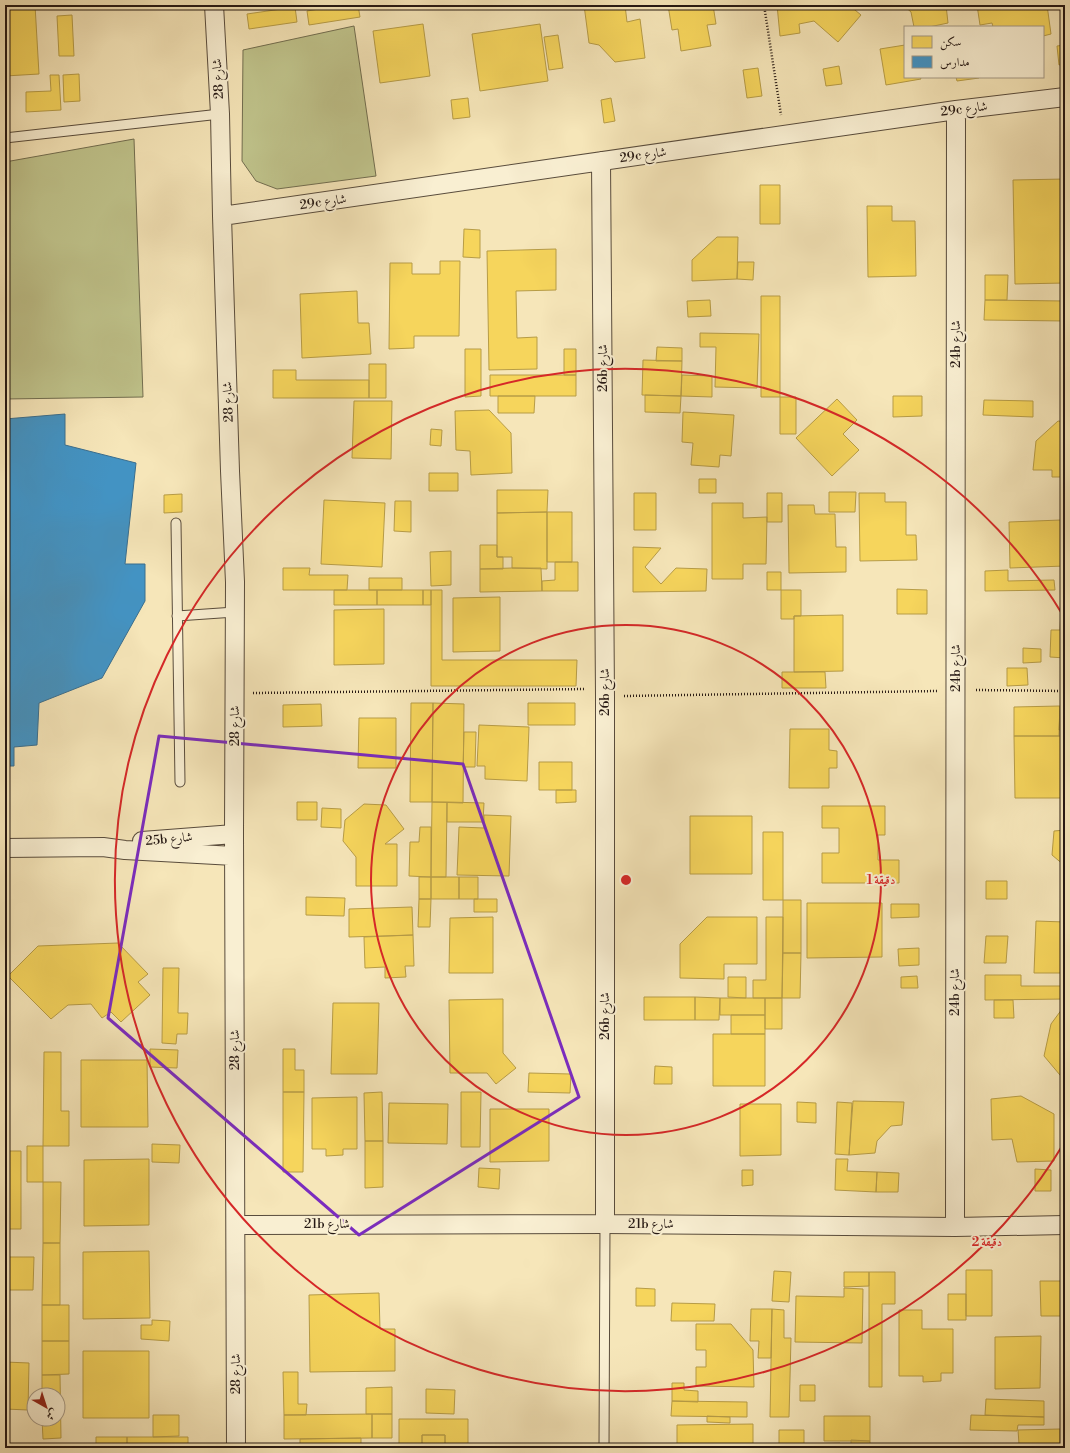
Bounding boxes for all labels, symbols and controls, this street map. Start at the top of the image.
legend [904,26,1044,78]
text: سكن [940,35,961,51]
text: مدارس [940,55,970,70]
street label: شارع 28 [209,58,230,100]
street label: 29c شارع [940,98,989,123]
street label: 29c شارع [619,144,668,169]
street label: 29c شارع [299,191,348,216]
street label: 24b شارع [948,320,967,368]
street label: 26b شارع [595,344,614,392]
street label: شارع 28 [219,381,240,423]
street label: 24b شارع [948,644,967,692]
street label: 26b شارع [597,668,616,716]
street label: شارع 28 [227,706,246,746]
street label: 25b شارع [145,829,193,852]
centre of rings [619,873,633,887]
text: 1 دقيقة [867,873,895,888]
street label: 24b شارع [947,968,966,1016]
street label: 26b شارع [597,992,616,1040]
street label: شارع 28 [227,1030,246,1070]
street label: 21b شارع [304,1216,350,1235]
street label: 21b شارع [628,1216,674,1235]
text: 2 دقيقة [972,1235,1002,1250]
street label: شارع 28 [228,1354,247,1394]
north arrow [26,1387,66,1427]
text: ش [43,1405,60,1423]

